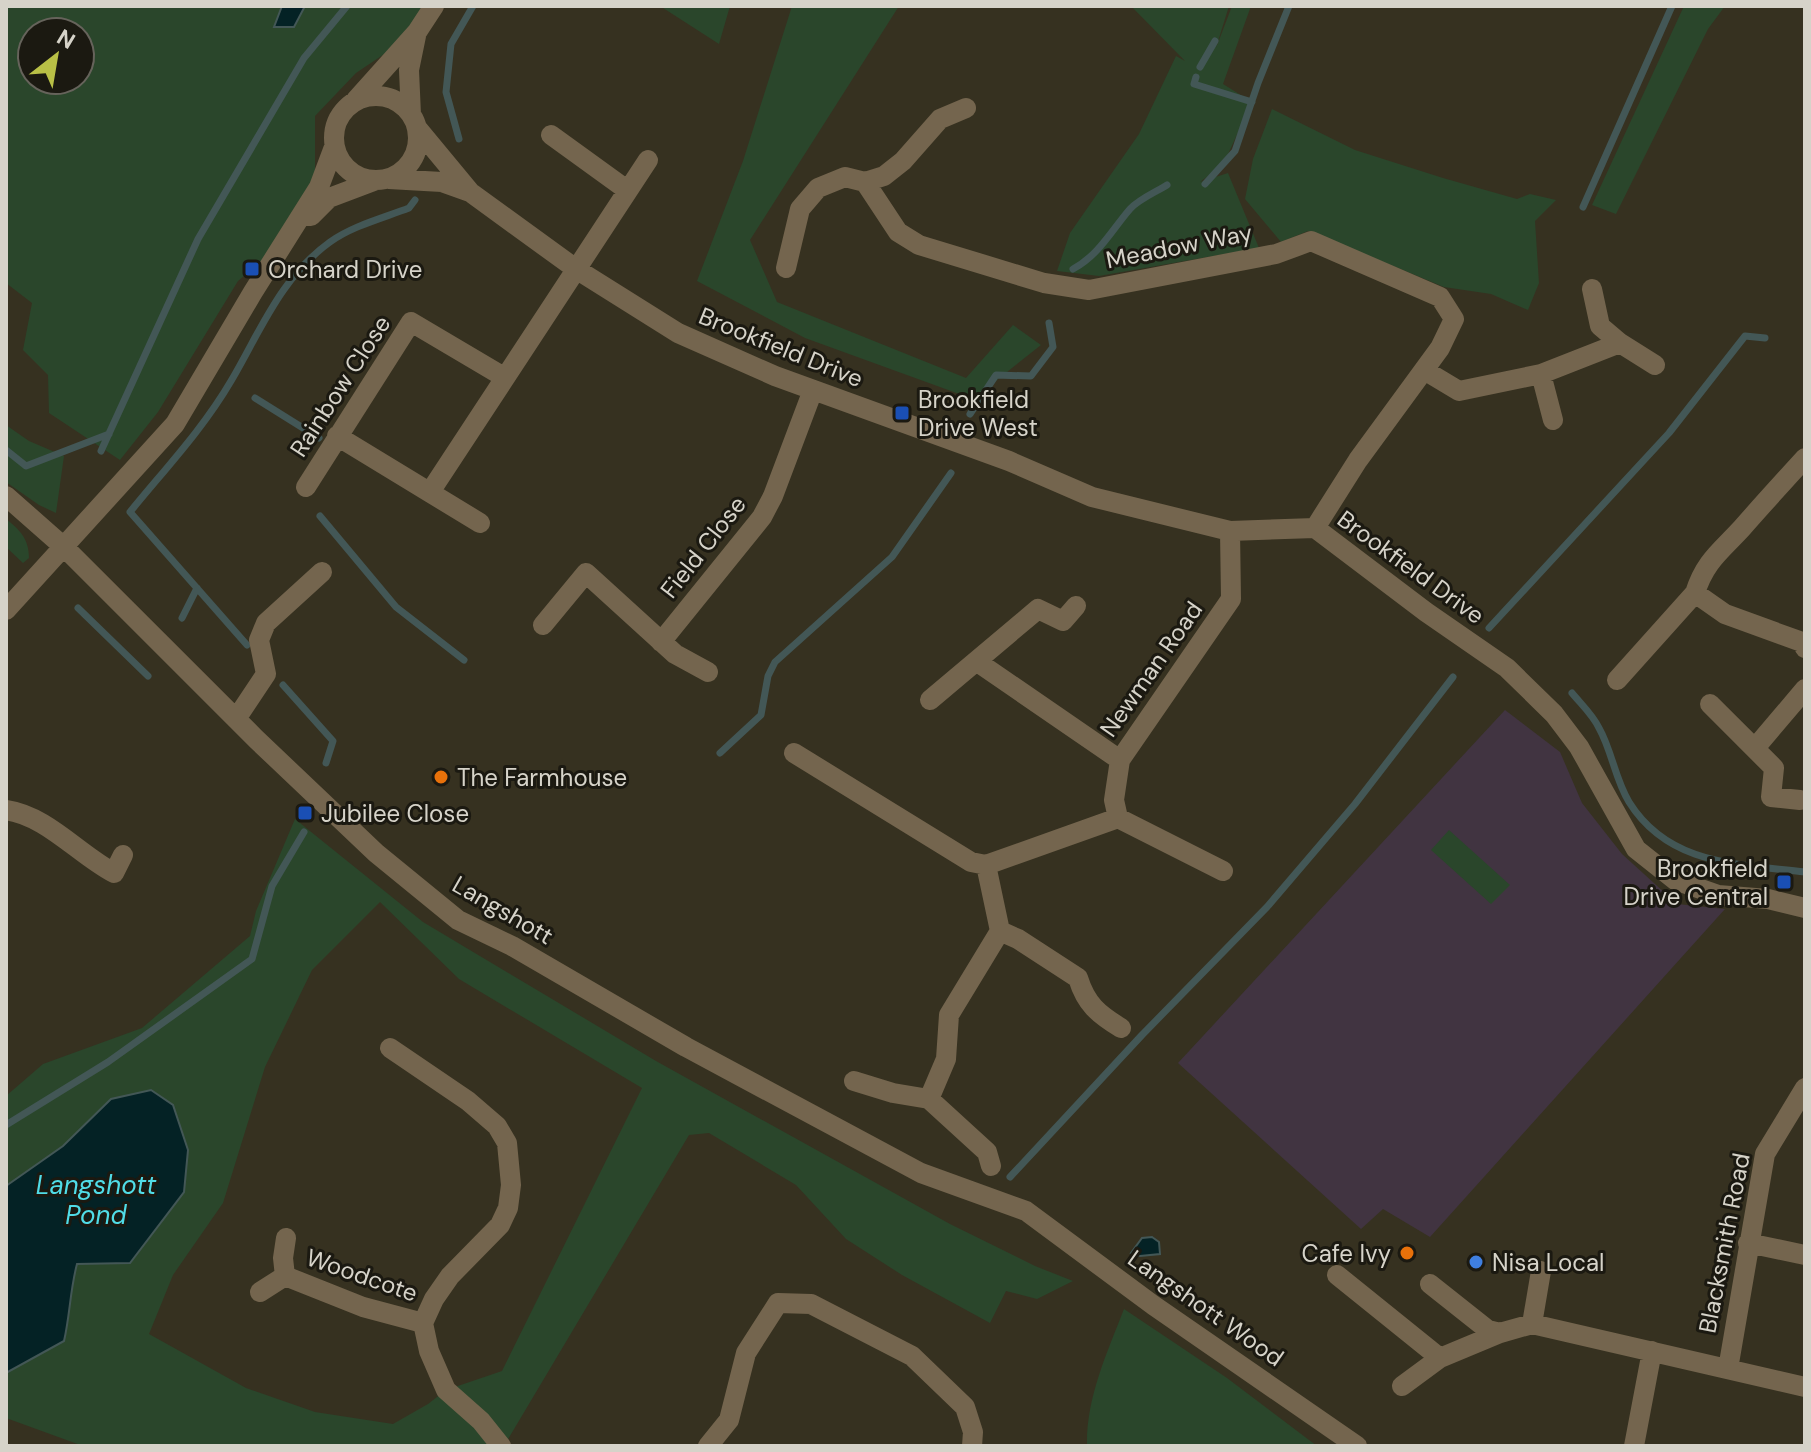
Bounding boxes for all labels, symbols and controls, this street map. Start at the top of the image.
north arrow [16,16,96,96]
text: N [52,23,80,56]
street label: Meadow Way [1103,217,1255,275]
place label: Orchard Drive [268,254,422,285]
marker: Orchard Drive [243,260,261,278]
street label: Brookfield Drive [694,300,868,394]
street label: Rainbow Close [283,309,397,463]
place label: Brookfield Drive West [918,384,1038,443]
marker: Brookfield Drive West [893,404,911,422]
street label: Field Close [653,490,753,604]
street label: Brookfield Drive [1331,503,1491,631]
street label: Newman Road [1093,595,1209,743]
place label: The Farmhouse [457,762,627,793]
marker: The Farmhouse [432,768,450,786]
place label: Jubilee Close [321,798,469,829]
marker: Jubilee Close [296,804,314,822]
place label: Brookfield Drive Central [1623,853,1768,912]
street label: Langshott [447,869,559,951]
marker: Brookfield Drive Central [1775,873,1793,891]
street label: Blacksmith Road [1691,1150,1757,1336]
water label: Langshott Pond [36,1168,157,1232]
place label: Cafe Ivy [1301,1238,1391,1269]
street label: Woodcote [302,1242,422,1308]
street label: Langshott Wood [1122,1243,1290,1373]
marker: Cafe Ivy [1398,1244,1416,1262]
place label: Nisa Local [1492,1247,1604,1278]
marker: Nisa Local [1467,1253,1485,1271]

